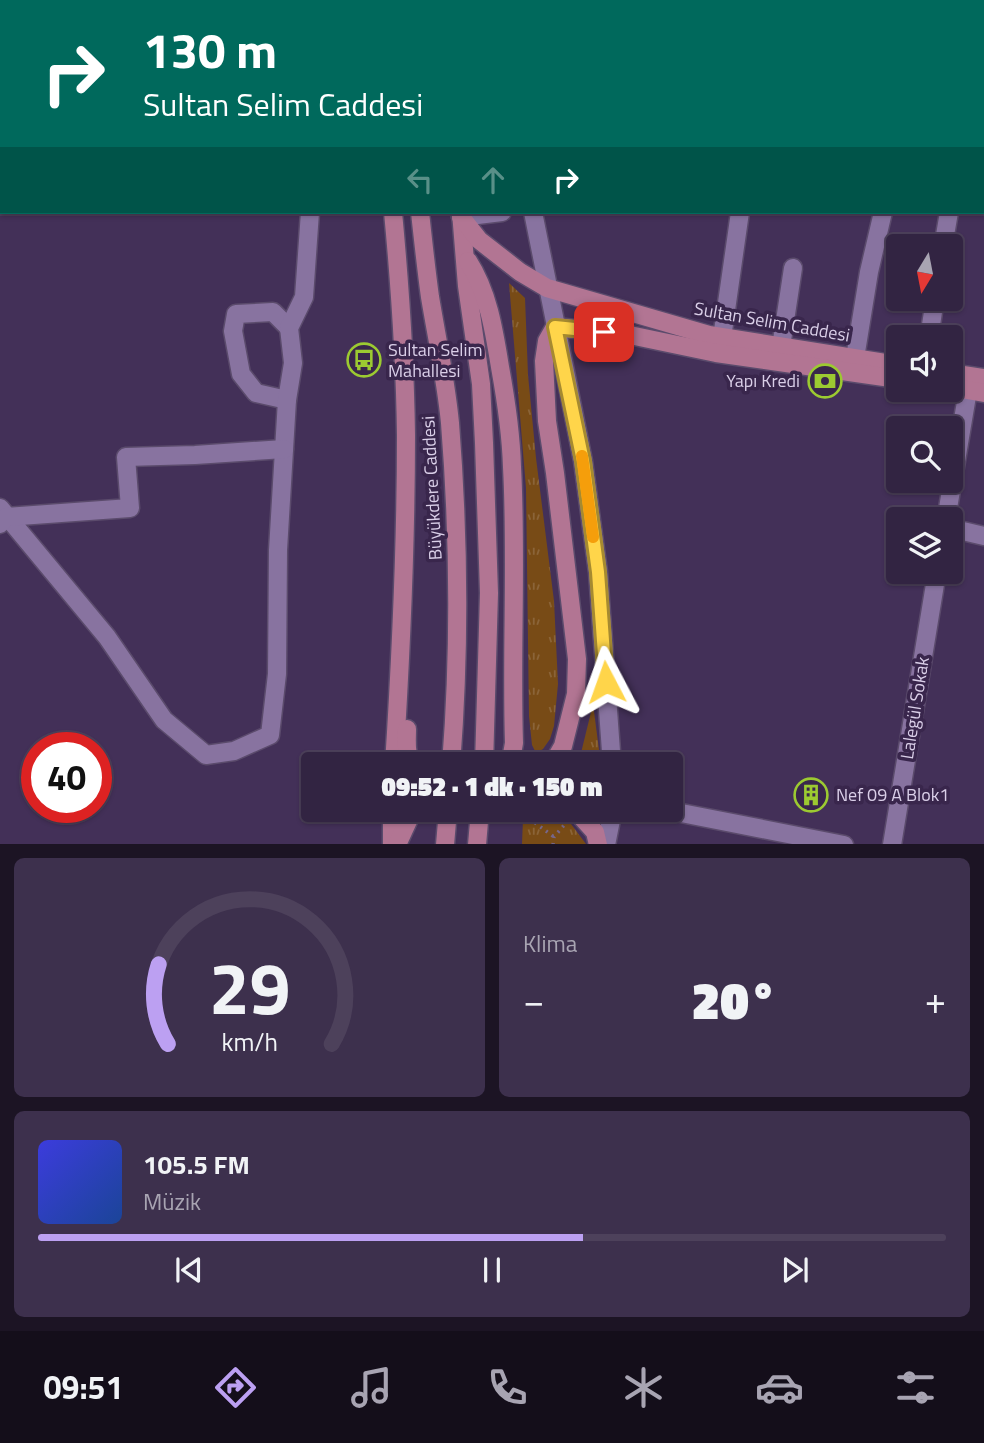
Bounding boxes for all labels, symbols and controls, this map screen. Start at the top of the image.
text: 130 m [143,12,277,87]
icon: right [28,28,119,119]
text: Sultan Selim Caddesi [143,80,423,128]
icon: left [401,161,439,199]
icon: ahead [474,161,512,199]
icon: right [547,161,585,199]
north arrow [886,234,962,312]
map controls [886,234,963,584]
street label: Sultan Selim Caddesi [692,295,852,348]
pin [574,302,634,362]
icon: arrive [585,313,623,351]
button: sound [886,325,963,402]
place label: Sultan Selim Mahallesi [388,336,482,384]
bus stop icon: Sultan Selim Mahallesi [345,341,383,379]
bank icon: Yapı Kredi [806,362,844,400]
place label: Yapı Kredi [726,367,800,394]
street label: Büyükdere Caddesi [414,415,449,561]
button: search [886,416,963,493]
button: layers [886,507,963,584]
position arrow [569,645,643,719]
street label: Lalegül Sokak [893,654,936,761]
speed limit sign: 40 [21,732,112,823]
text: 09:52 · 1 dk · 150 m [382,767,602,806]
building icon: Nef 09 A Blok1 [792,776,830,814]
place label: Nef 09 A Blok1 [836,781,949,808]
text: Klima [523,926,577,961]
text: 29 [209,932,290,1042]
text: 20° [692,960,777,1039]
text: − [523,971,544,1029]
text: + [925,971,946,1029]
text: km/h [221,1022,278,1060]
text: 105.5 FM [143,1145,250,1184]
text: Müzik [143,1184,201,1219]
icon: previous [170,1251,208,1289]
icon: pause [473,1251,511,1289]
icon: next [776,1251,814,1289]
text: 09:51 [44,1363,123,1411]
icon: directions [211,1363,260,1412]
icon: music [347,1363,396,1412]
icon: phone [483,1363,532,1412]
icon: climate [619,1363,668,1412]
icon: car [755,1363,804,1412]
icon: filters [891,1363,940,1412]

